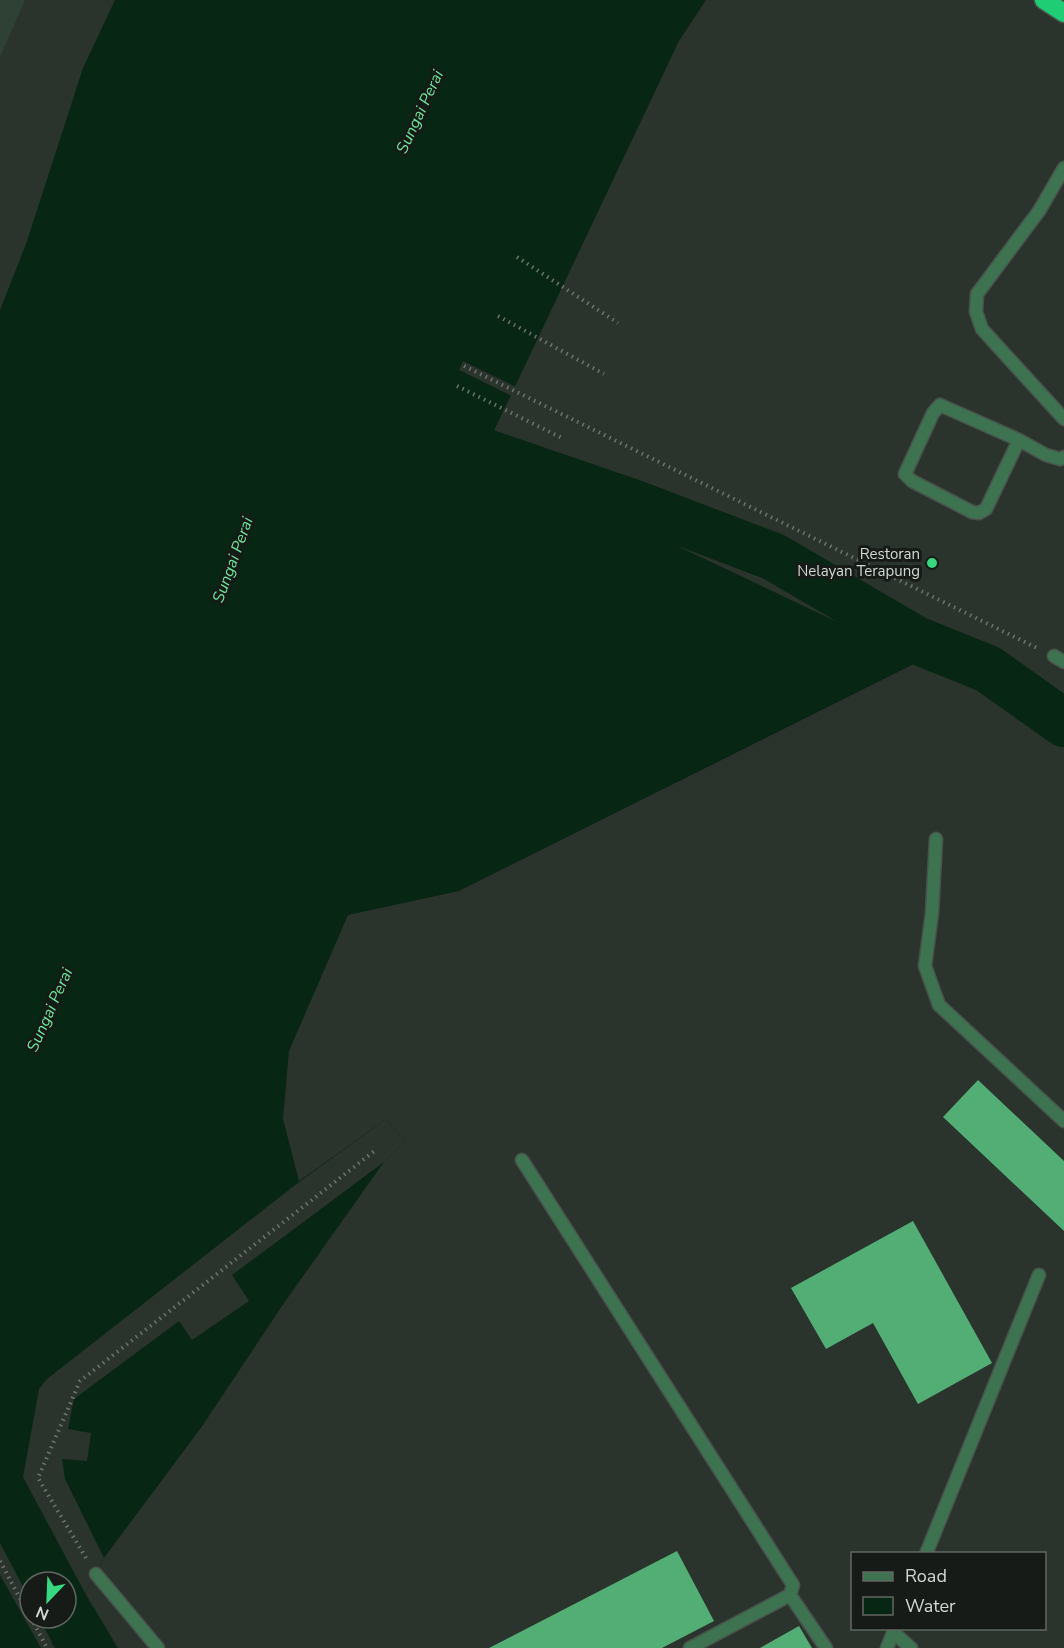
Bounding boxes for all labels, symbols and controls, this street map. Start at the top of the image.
water label: Sungai Perai [391,66,449,157]
water label: Sungai Perai [207,514,259,606]
place label: Restoran Nelayan Terapung [797,544,920,581]
marker: Restoran Nelayan Terapung [925,556,939,570]
water label: Sungai Perai [22,964,78,1055]
legend [851,1552,1046,1630]
text: Road [905,1564,947,1588]
north arrow [18,1570,78,1630]
text: Water [905,1594,956,1618]
text: N [33,1600,52,1625]

